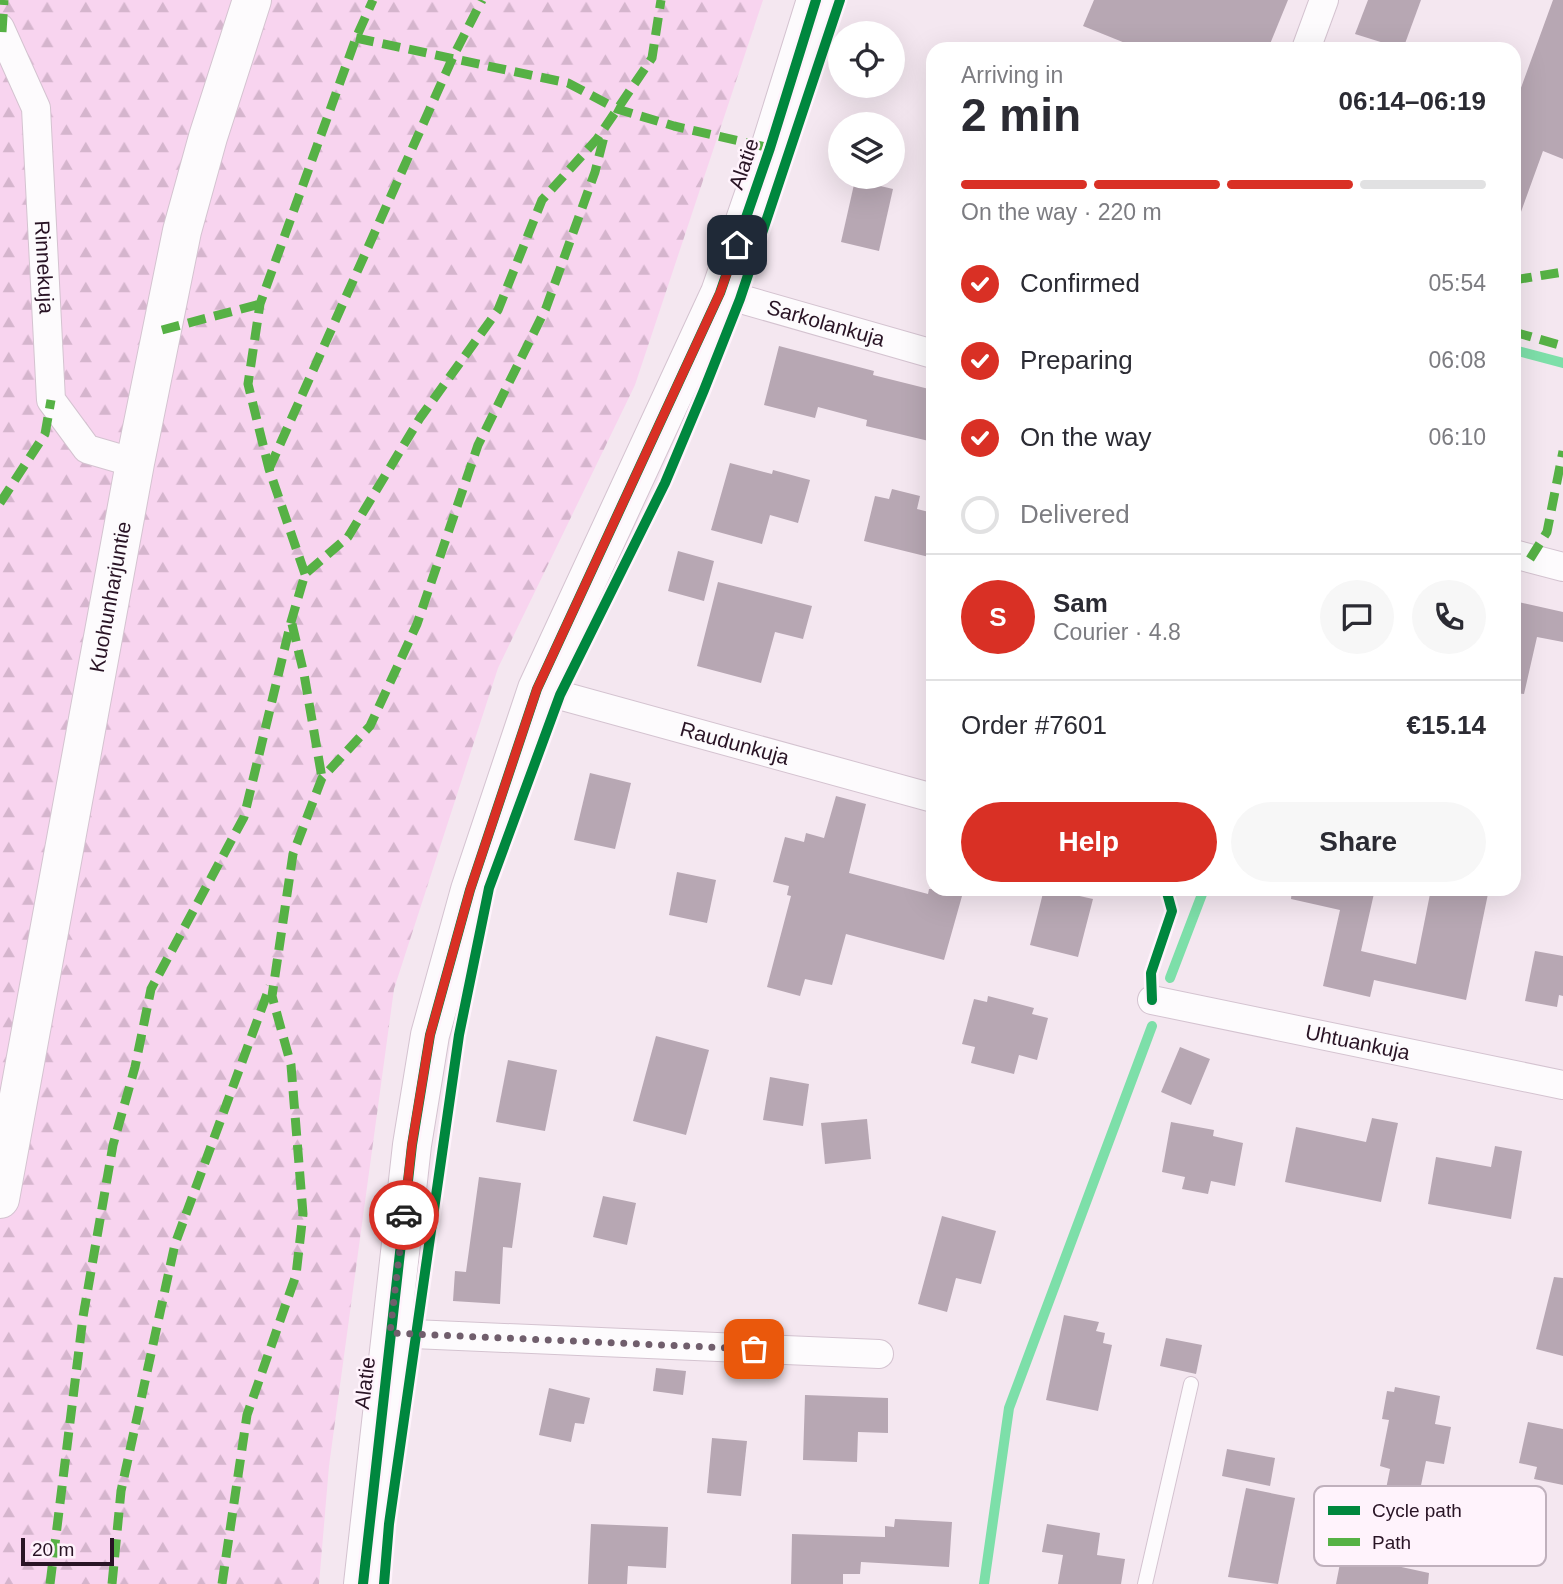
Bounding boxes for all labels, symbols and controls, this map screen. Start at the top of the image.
map controls [828,21,905,189]
button: locate [828,21,905,98]
text: Arriving in [961,62,1063,88]
text: 06:14–06:19 [1339,86,1486,116]
text: 2 min [961,89,1081,141]
button: layers [828,112,905,189]
street label: Alatie [724,135,763,192]
text: On the way · 220 m [961,199,1162,225]
pin [707,215,767,275]
street label: Rinnekuja [31,220,59,315]
icon: home [718,226,756,264]
icon: check [961,265,999,303]
text: Confirmed [1020,268,1140,298]
text: 05:54 [1428,270,1486,296]
street label: Sarkolankuja [764,295,888,351]
icon: check [961,342,999,380]
text: Preparing [1020,345,1133,375]
text: 06:08 [1428,347,1486,373]
icon: check [961,419,999,457]
text: On the way [1020,422,1152,452]
text: 06:10 [1428,424,1486,450]
text: Delivered [1020,499,1130,529]
street label: Kuohunharjuntie [85,520,135,674]
button: chat [1320,580,1394,654]
button: phone [1412,580,1486,654]
text: Sam [1053,588,1108,618]
text: S [989,602,1007,632]
text: Courier · 4.8 [1053,619,1181,645]
text: Order #7601 [961,710,1107,740]
text: €15.14 [1406,710,1486,740]
street label: Raudunkuja [678,717,792,769]
button: Help [961,802,1217,882]
button: Share [1231,802,1486,882]
street label: Uhtuankuja [1303,1020,1412,1064]
courier [369,1180,439,1250]
icon: car [385,1196,423,1234]
pin [724,1319,784,1379]
icon: bag [735,1330,773,1368]
street label: Alatie [350,1355,379,1410]
legend [1314,1486,1546,1566]
text: Cycle path [1372,1500,1462,1521]
text: Path [1372,1532,1411,1553]
scale bar [21,1535,114,1567]
text: 20 m [32,1539,74,1560]

